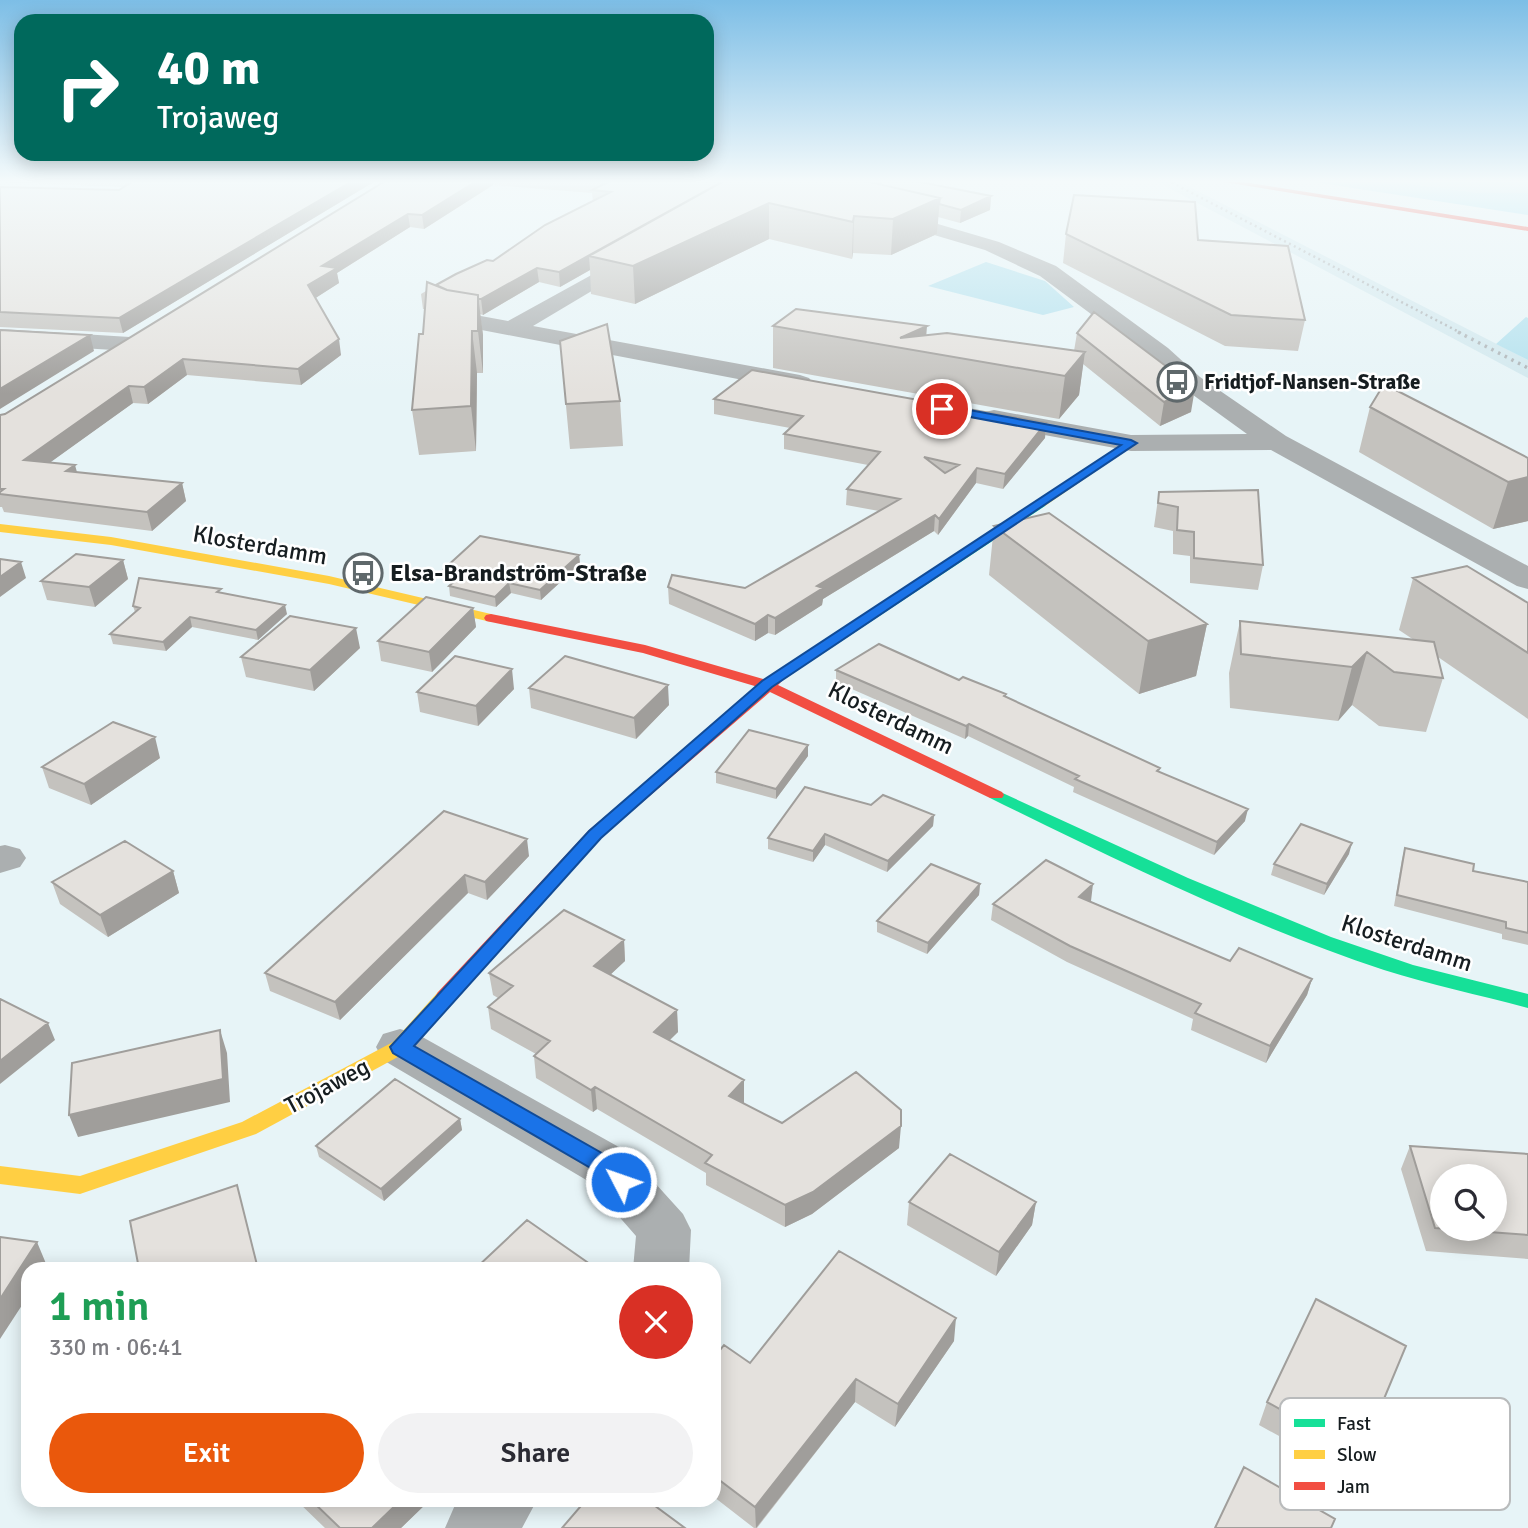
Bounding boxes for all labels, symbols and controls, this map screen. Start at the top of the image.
text: 40 m [157,38,260,98]
icon: right [42,42,133,133]
text: Trojaweg [157,98,279,137]
bus stop icon: Fridtjof-Nansen-Straße [1156,361,1198,403]
place label: Fridtjof-Nansen-Straße [1204,369,1420,395]
pin [912,379,972,439]
icon: arrive [923,390,961,428]
street label: Klosterdamm [190,518,330,572]
bus stop icon: Elsa-Brandström-Straße [342,552,384,594]
place label: Elsa-Brandström-Straße [390,558,647,588]
street label: Klosterdamm [823,675,959,761]
street label: Klosterdamm [1338,908,1476,978]
street label: Trojaweg [279,1051,375,1121]
position arrow [584,1145,658,1219]
map controls [1430,1164,1507,1241]
button: search [1430,1164,1507,1241]
text: 1 min [49,1281,150,1332]
button: close [619,1285,693,1359]
text: 330 m · 06:41 [49,1333,183,1362]
legend [1280,1398,1510,1510]
text: Fast [1337,1412,1371,1436]
button: Exit [49,1413,364,1493]
button: Share [378,1413,693,1493]
text: Slow [1337,1443,1377,1467]
text: Jam [1337,1475,1370,1499]

